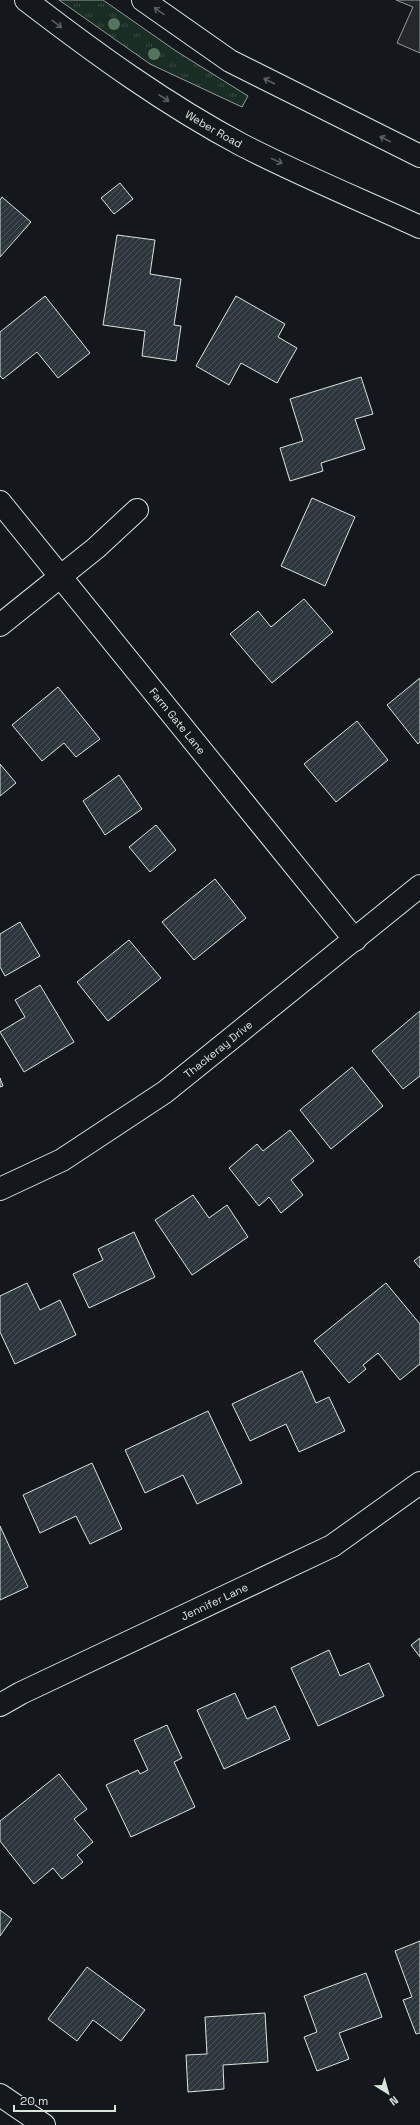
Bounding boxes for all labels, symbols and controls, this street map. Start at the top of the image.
one-way arrow [154,7,165,15]
one-way arrow [52,20,63,28]
one-way arrow [263,76,275,84]
one-way arrow [158,94,169,102]
street label: Weber Road [183,107,245,151]
one-way arrow [379,134,391,142]
one-way arrow [271,158,283,165]
street label: Farm Gate Lane [146,685,209,757]
street label: Thackeray Drive [181,1017,255,1081]
street label: Jennifer Lane [178,1580,250,1623]
north arrow [368,2073,408,2113]
scale bar [14,2087,115,2113]
text: 20 m [20,2093,48,2109]
text: N [387,2093,401,2109]

